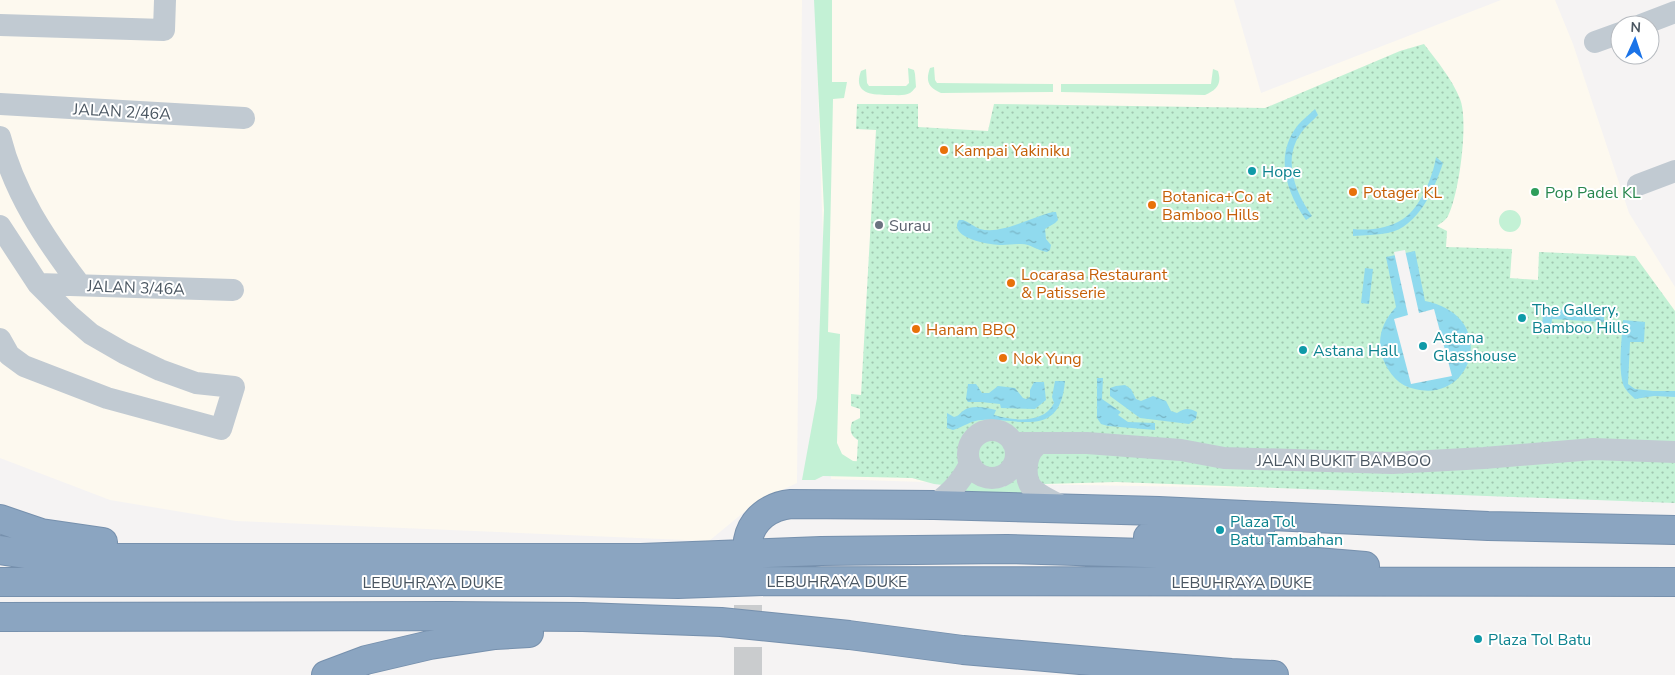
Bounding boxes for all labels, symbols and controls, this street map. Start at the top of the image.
north arrow [1610,15,1660,65]
text: N [1630,18,1641,37]
street label: JALAN 2/46A [72,98,172,126]
place label: Kampai Yakiniku [954,140,1070,162]
marker: Kampai Yakiniku [938,144,950,156]
place label: Hope [1262,161,1301,183]
marker: Hope [1246,165,1258,177]
place label: Potager KL [1363,182,1442,204]
place label: Pop Padel KL [1545,182,1641,204]
place label: Botanica+Co at Bamboo Hills [1162,186,1272,226]
marker: Potager KL [1347,186,1359,198]
marker: Pop Padel KL [1529,186,1541,198]
marker: Botanica+Co at Bamboo Hills [1146,199,1158,211]
place label: Surau [889,215,931,237]
marker: Surau [873,219,885,231]
place label: Locarasa Restaurant & Patisserie [1021,264,1168,304]
street label: JALAN 3/46A [86,275,186,301]
marker: Locarasa Restaurant & Patisserie [1005,277,1017,289]
place label: The Gallery, Bamboo Hills [1532,299,1629,339]
marker: The Gallery, Bamboo Hills [1516,312,1528,324]
place label: Hanam BBQ [926,319,1016,341]
marker: Hanam BBQ [910,323,922,335]
place label: Astana Glasshouse [1433,327,1516,367]
place label: Astana Hall [1313,340,1398,362]
marker: Astana Glasshouse [1417,340,1429,352]
marker: Astana Hall [1297,344,1309,356]
place label: Nok Yung [1013,348,1082,370]
marker: Nok Yung [997,352,1009,364]
street label: JALAN BUKIT BAMBOO [1256,450,1431,472]
place label: Plaza Tol Batu Tambahan [1230,511,1343,551]
marker: Plaza Tol Batu Tambahan [1214,524,1226,536]
street label: LEBUHRAYA DUKE [767,571,907,593]
street label: LEBUHRAYA DUKE [363,572,503,594]
street label: LEBUHRAYA DUKE [1172,572,1312,594]
place label: Plaza Tol Batu [1488,629,1591,651]
marker: Plaza Tol Batu [1472,633,1484,645]

